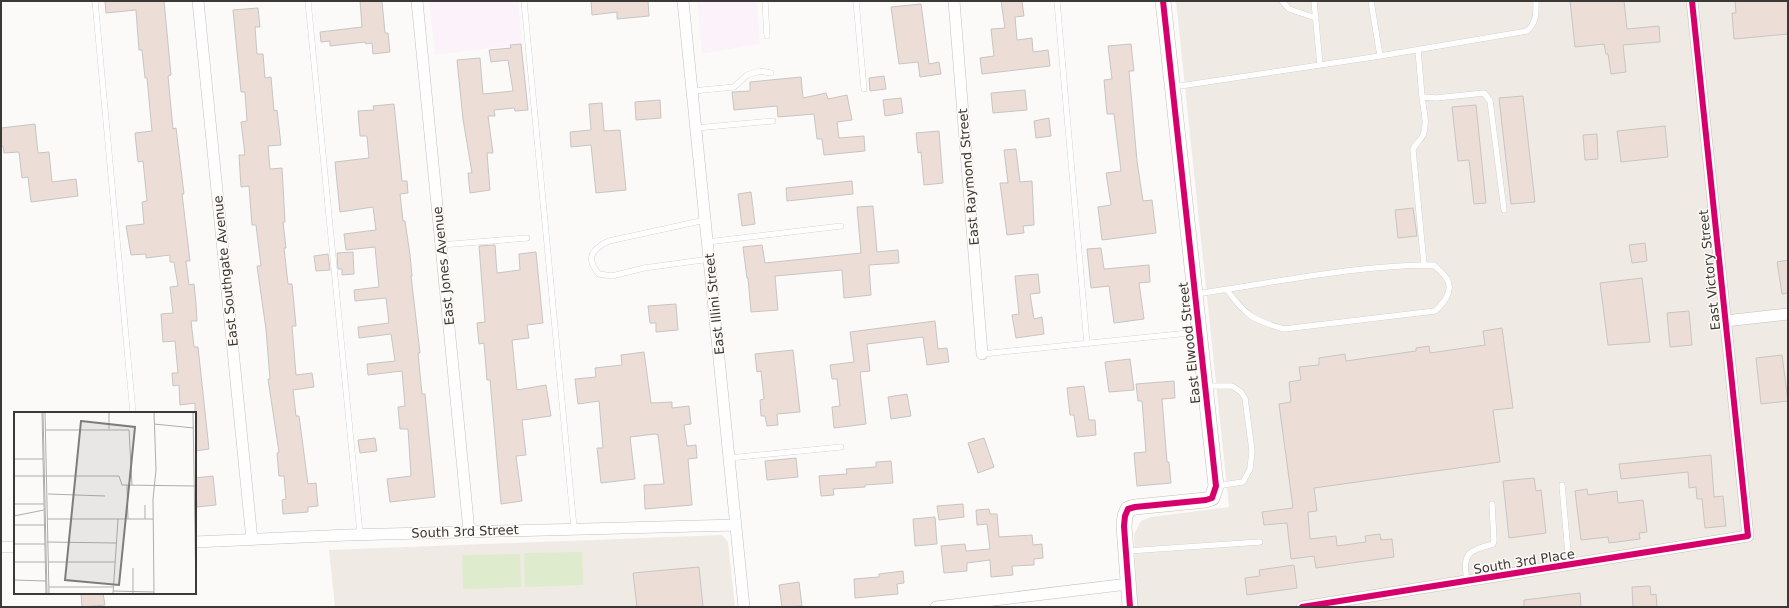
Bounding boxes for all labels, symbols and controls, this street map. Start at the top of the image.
street label: East Raymond Street [955,108,982,246]
street label: East Southgate Avenue [210,195,241,347]
street label: East Jones Avenue [430,206,457,326]
street label: East Victory Street [1696,209,1723,331]
street label: East Illini Street [702,252,727,356]
street label: East Elwood Street [1176,281,1203,405]
inset map [14,412,196,594]
street label: South 3rd Street [411,522,519,541]
street label: South 3rd Place [1472,546,1576,577]

